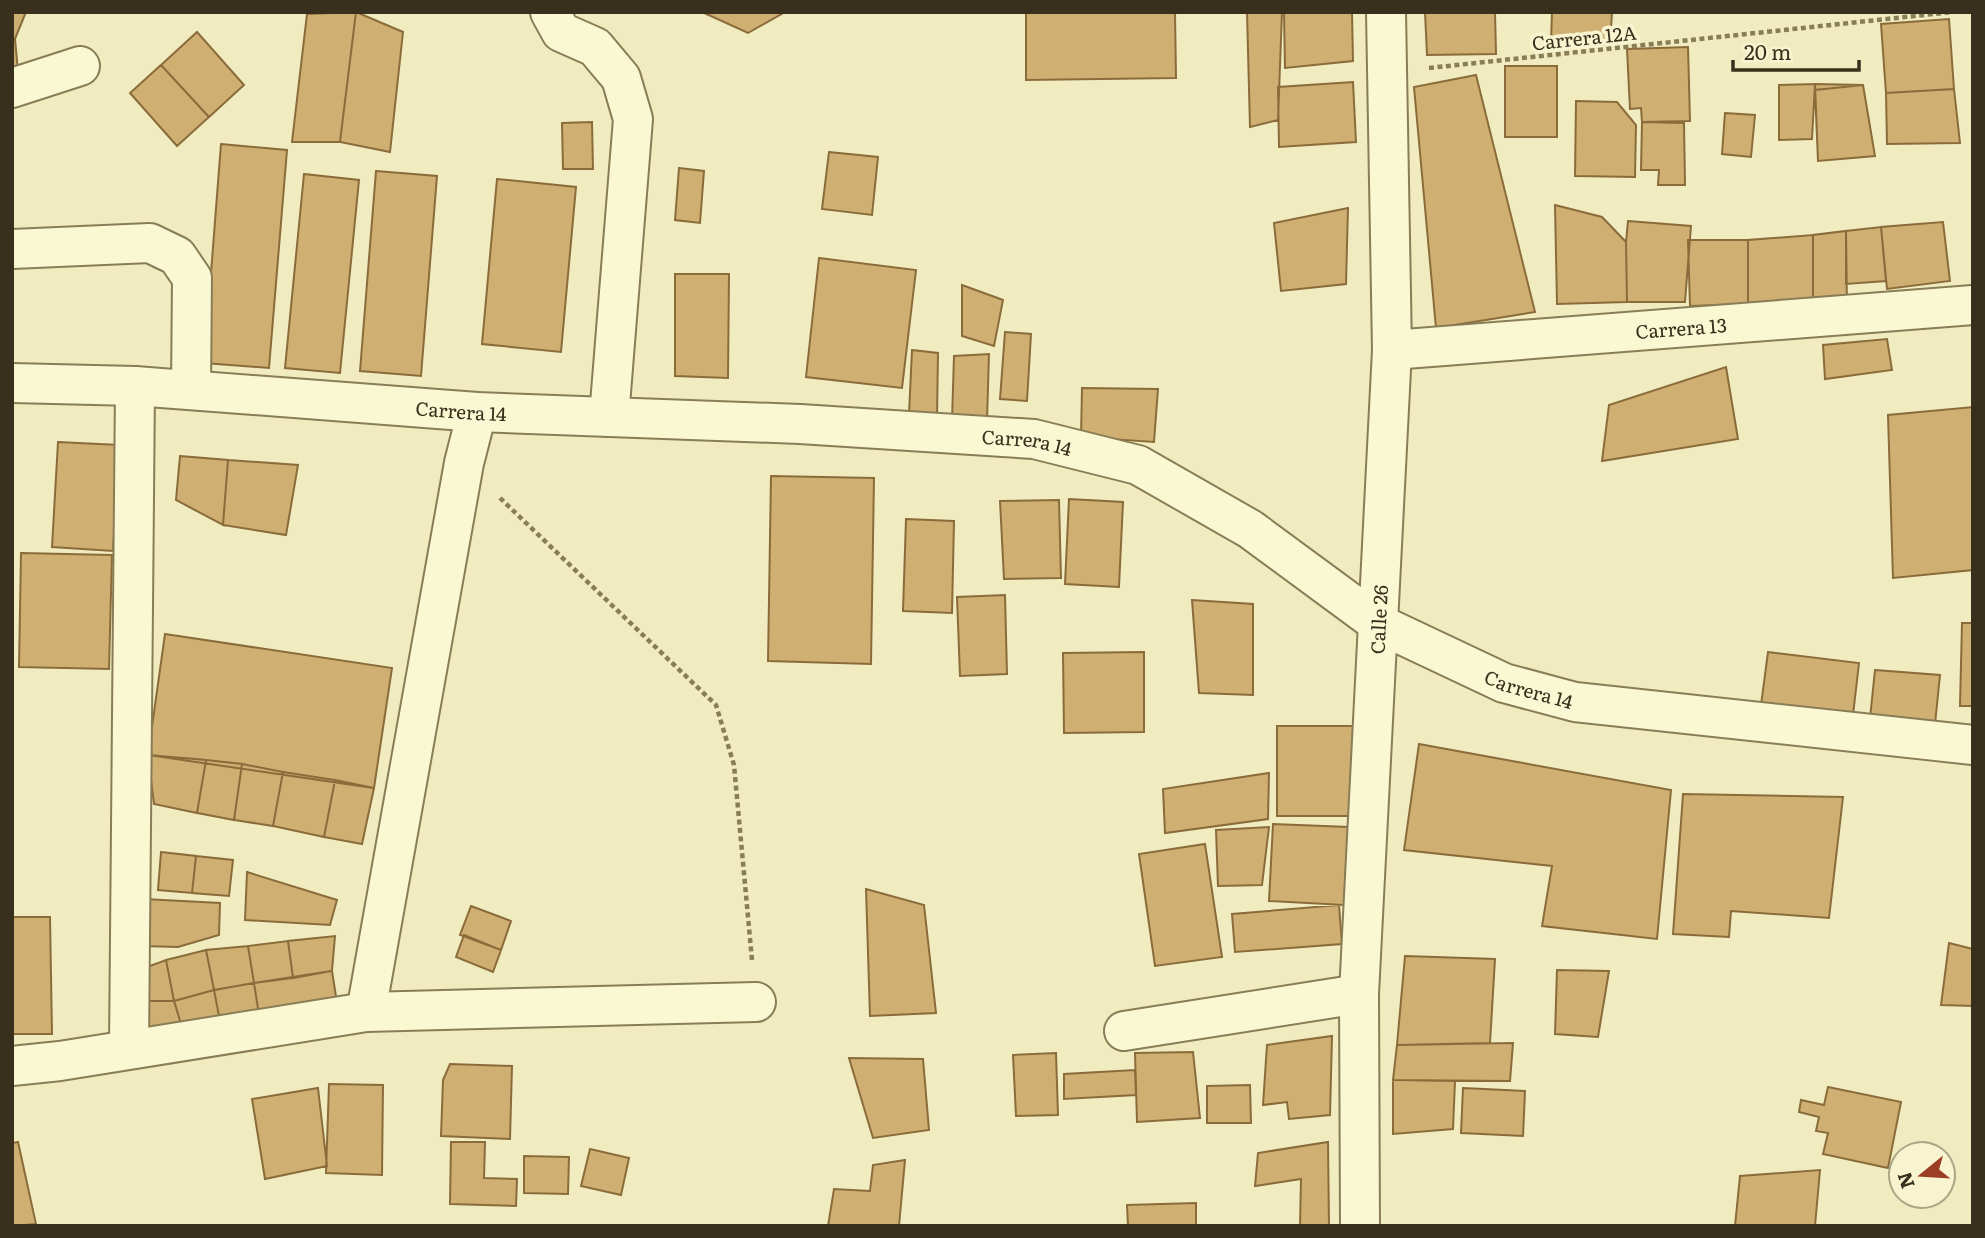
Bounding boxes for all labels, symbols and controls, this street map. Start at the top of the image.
street label: Carrera 12A [1530,18,1638,56]
scale bar [1733,28,1859,72]
text: 20 m [1744,35,1791,66]
street label: Carrera 13 [1634,310,1728,345]
street label: Carrera 14 [415,393,508,427]
street label: Carrera 14 [981,422,1076,462]
street label: Calle 26 [1362,584,1394,655]
street label: Carrera 14 [1480,662,1577,715]
north arrow [1887,1140,1957,1210]
text: N [1889,1169,1921,1192]

